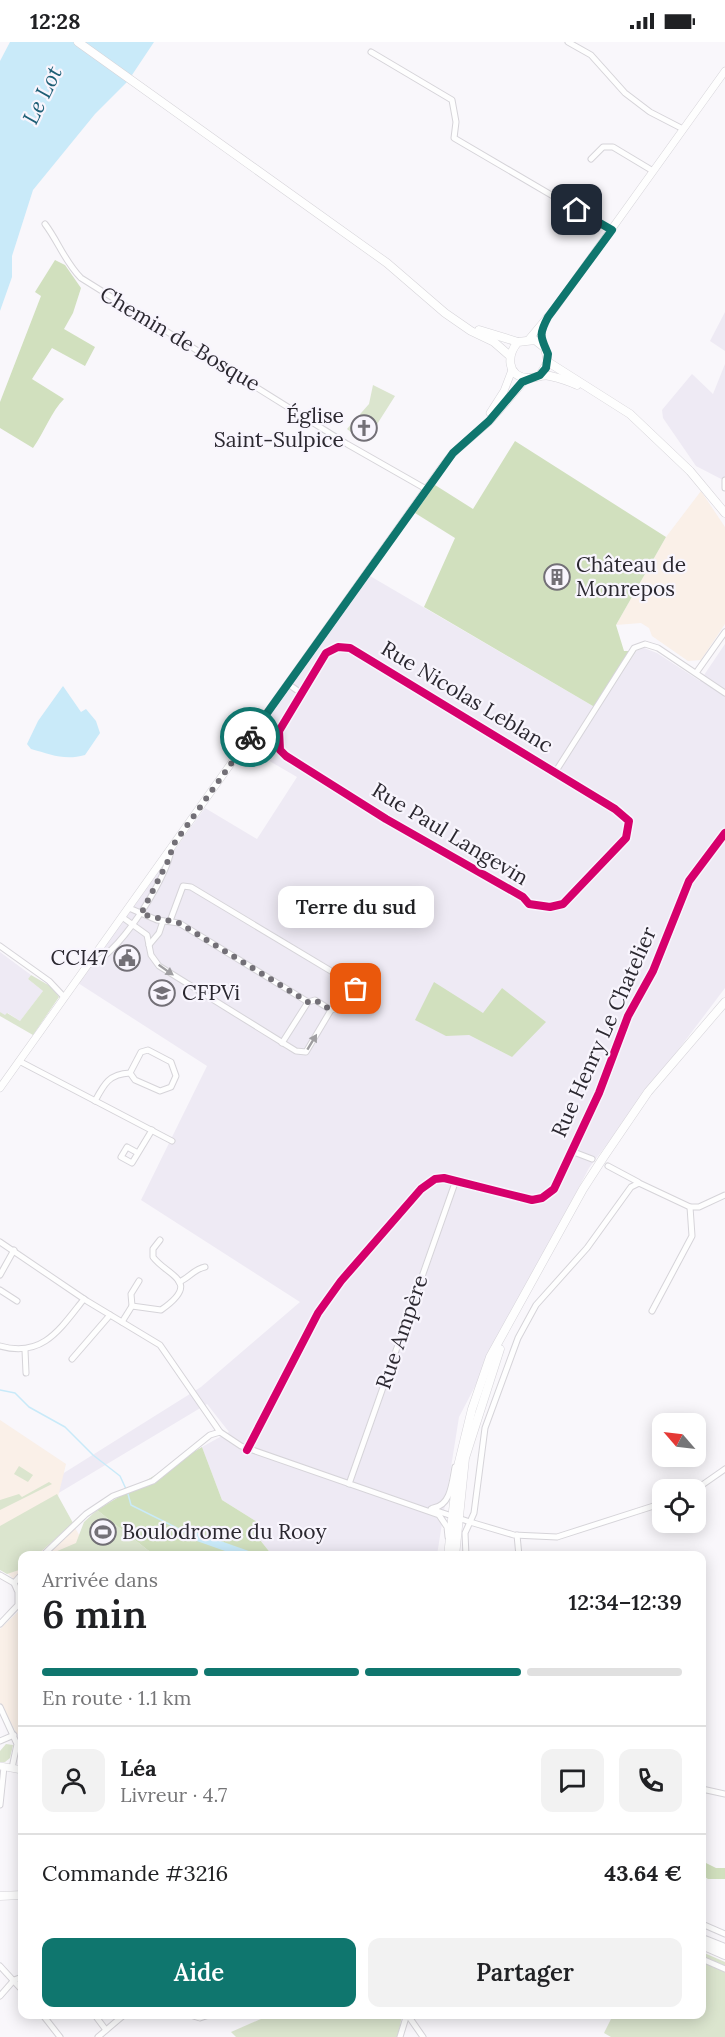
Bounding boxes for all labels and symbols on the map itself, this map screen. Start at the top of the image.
water label: Le Lot [16,61,68,129]
pin [551,184,602,235]
street label: Chemin de Bosque [95,280,265,397]
place label: Église Saint-Sulpice [214,402,344,453]
church icon: Église Saint-Sulpice [349,413,379,443]
place label: Château de Monrepos [576,551,686,602]
building icon: Château de Monrepos [542,562,572,592]
street label: Rue Nicolas Leblanc [376,635,558,759]
courier [220,707,280,767]
street label: Rue Paul Langevin [367,776,534,891]
callout: Terre du sud [278,887,434,929]
street label: Rue Henry Le Chatelier [545,922,662,1141]
public building icon: CCI47 [112,943,142,973]
place label: CCI47 [51,944,108,971]
pin [330,963,381,1014]
one-way arrow [157,964,173,976]
school or university icon: CFPVi [147,978,177,1008]
place label: CFPVi [182,979,240,1006]
one-way arrow [306,1034,317,1050]
street label: Rue Ampère [369,1271,434,1392]
north arrow [652,1413,706,1467]
sports icon: Boulodrome du Rooy [88,1517,118,1547]
place label: Boulodrome du Rooy [122,1518,327,1545]

